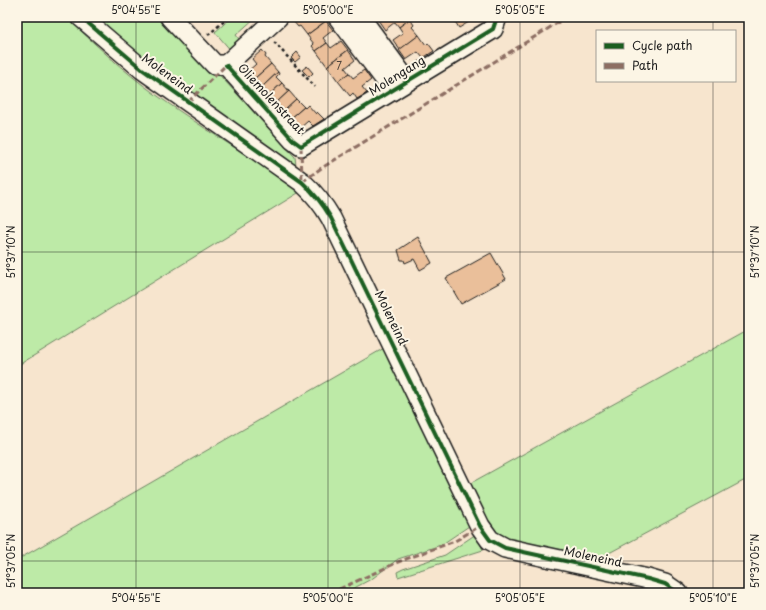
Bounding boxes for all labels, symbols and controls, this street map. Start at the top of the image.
text: 5°04'55"E [111,2,161,17]
text: 5°05'00"E [302,2,354,17]
text: 5°05'05"E [495,2,545,17]
legend [596,30,736,82]
text: Cycle path [632,36,693,54]
street label: Moleneind [138,49,197,98]
street label: Molengang [365,51,428,100]
text: Path [632,56,658,74]
house number: 7 [336,58,342,73]
street label: Oliemolenstraat [234,59,310,138]
text: 51°37'10"N [3,225,18,278]
text: 51°37'10"N [747,225,762,278]
street label: Moleneind [371,287,413,349]
text: 51°37'05"N [3,533,18,588]
text: 51°37'05"N [747,533,762,588]
street label: Moleneind [563,541,625,571]
text: 5°04'55"E [111,590,161,605]
text: 5°05'00"E [302,590,354,605]
text: 5°05'05"E [495,590,545,605]
text: 5°05'10"E [689,590,737,605]

